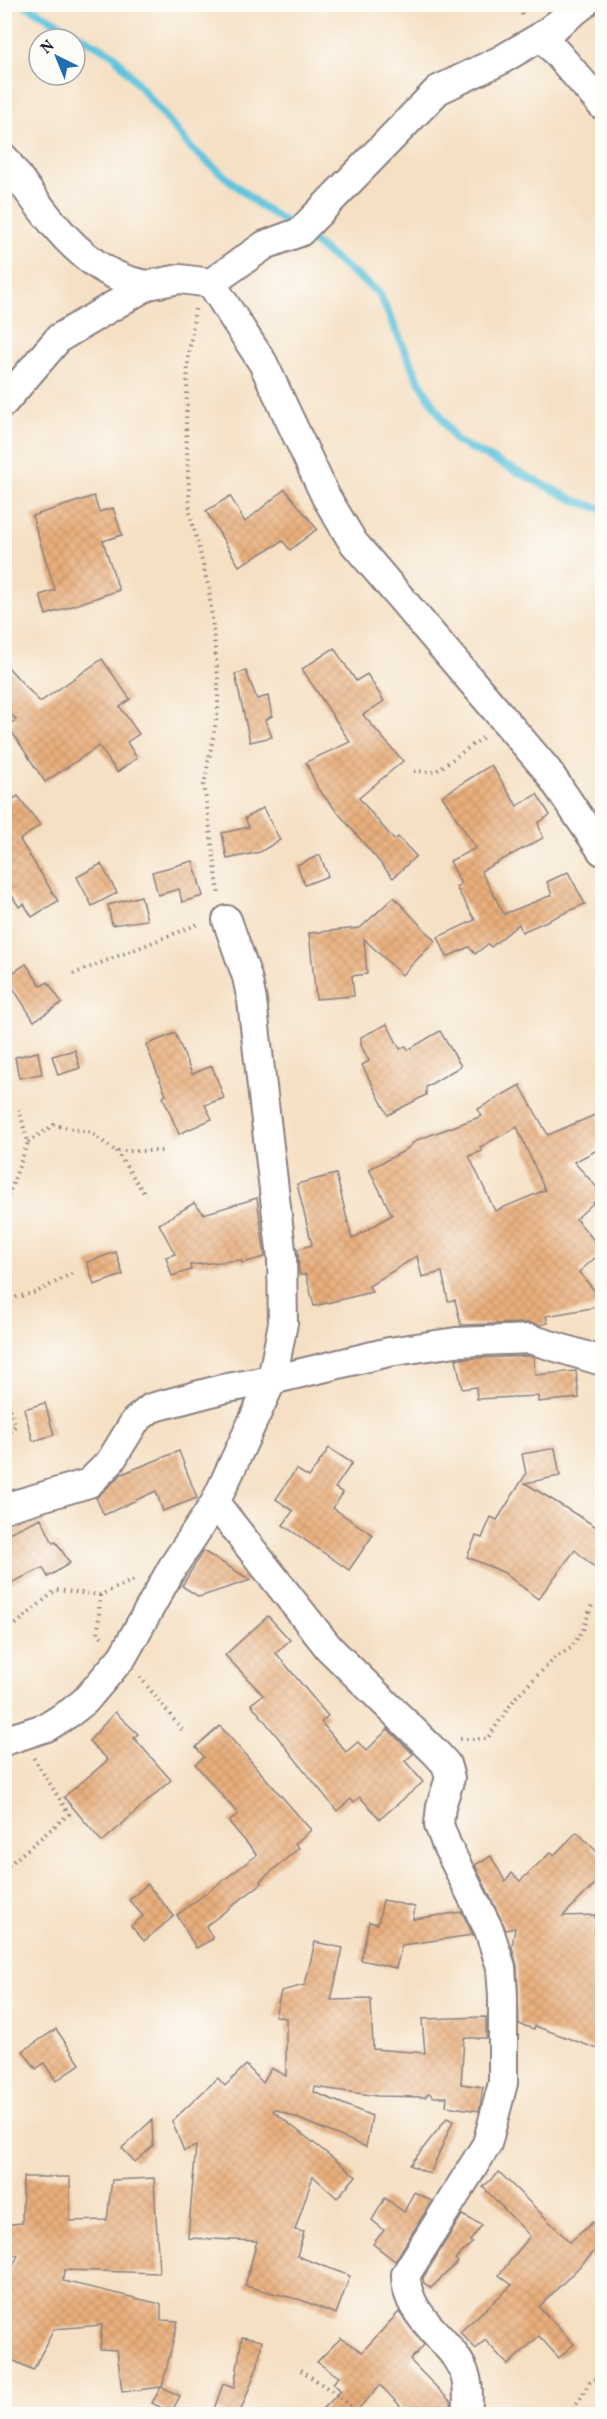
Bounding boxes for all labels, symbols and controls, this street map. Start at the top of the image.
north arrow [27,27,87,87]
text: N [36,35,60,60]

